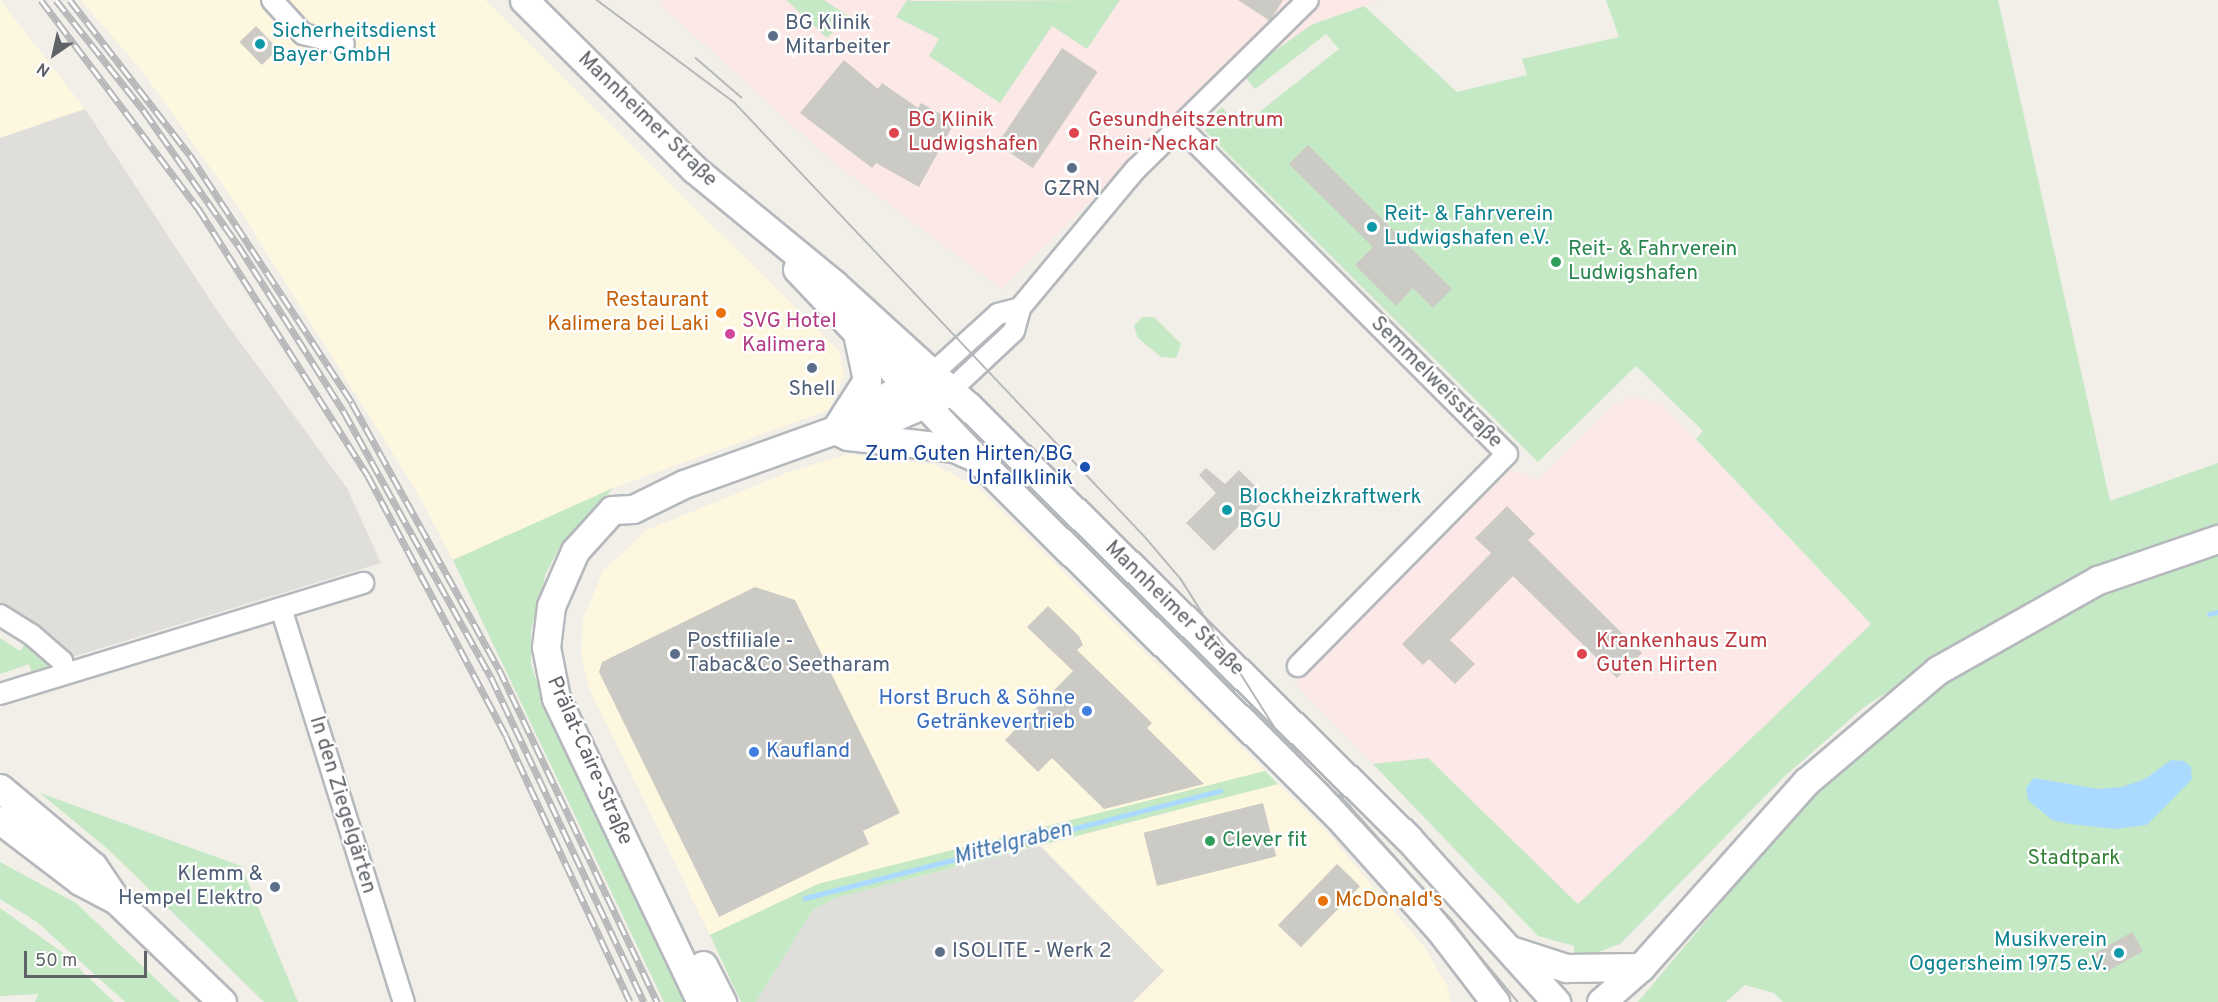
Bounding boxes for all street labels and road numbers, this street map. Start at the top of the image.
street label: Mannheimer Straße [572,47,722,193]
street label: Semmelweisstraße [1365,312,1507,454]
street label: Mannheimer Straße [1099,536,1249,682]
street label: Prälat-Caire-Straße [540,673,638,849]
street label: In den Ziegelgärten [303,713,381,897]

